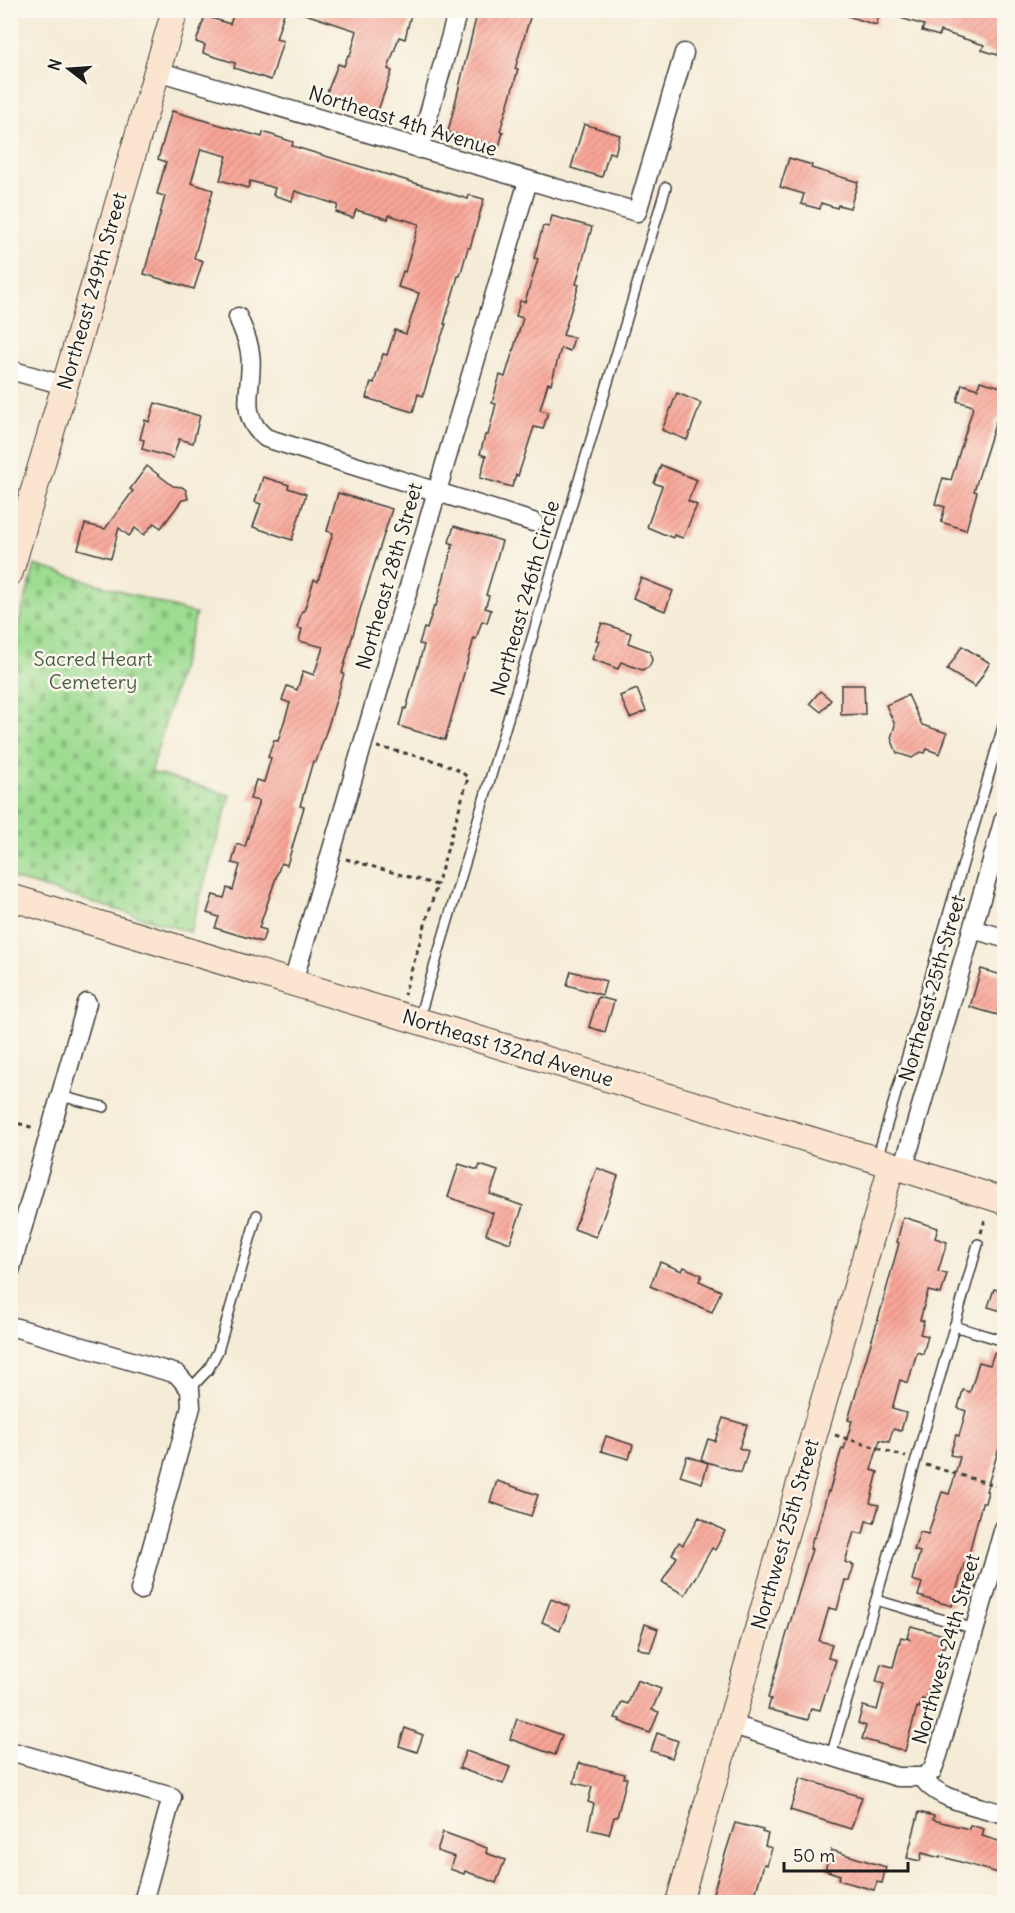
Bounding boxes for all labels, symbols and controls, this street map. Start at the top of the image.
north arrow [39,39,99,99]
text: N [43,56,66,73]
street label: Northeast 4th Avenue [306,80,500,161]
street label: Northeast 249th Street [51,189,132,392]
street label: Northeast 28th Street [350,479,427,672]
street label: Northeast 246th Circle [485,497,564,698]
park label: Sacred Heart Cemetery [34,646,153,694]
street label: Northeast 25th Street [893,891,970,1084]
street label: Northeast 132nd Avenue [400,1003,617,1092]
street label: Northwest 25th Street [745,1435,824,1632]
street label: Northwest 24th Street [906,1551,985,1747]
scale bar [784,1835,908,1873]
text: 50 m [793,1844,835,1867]

